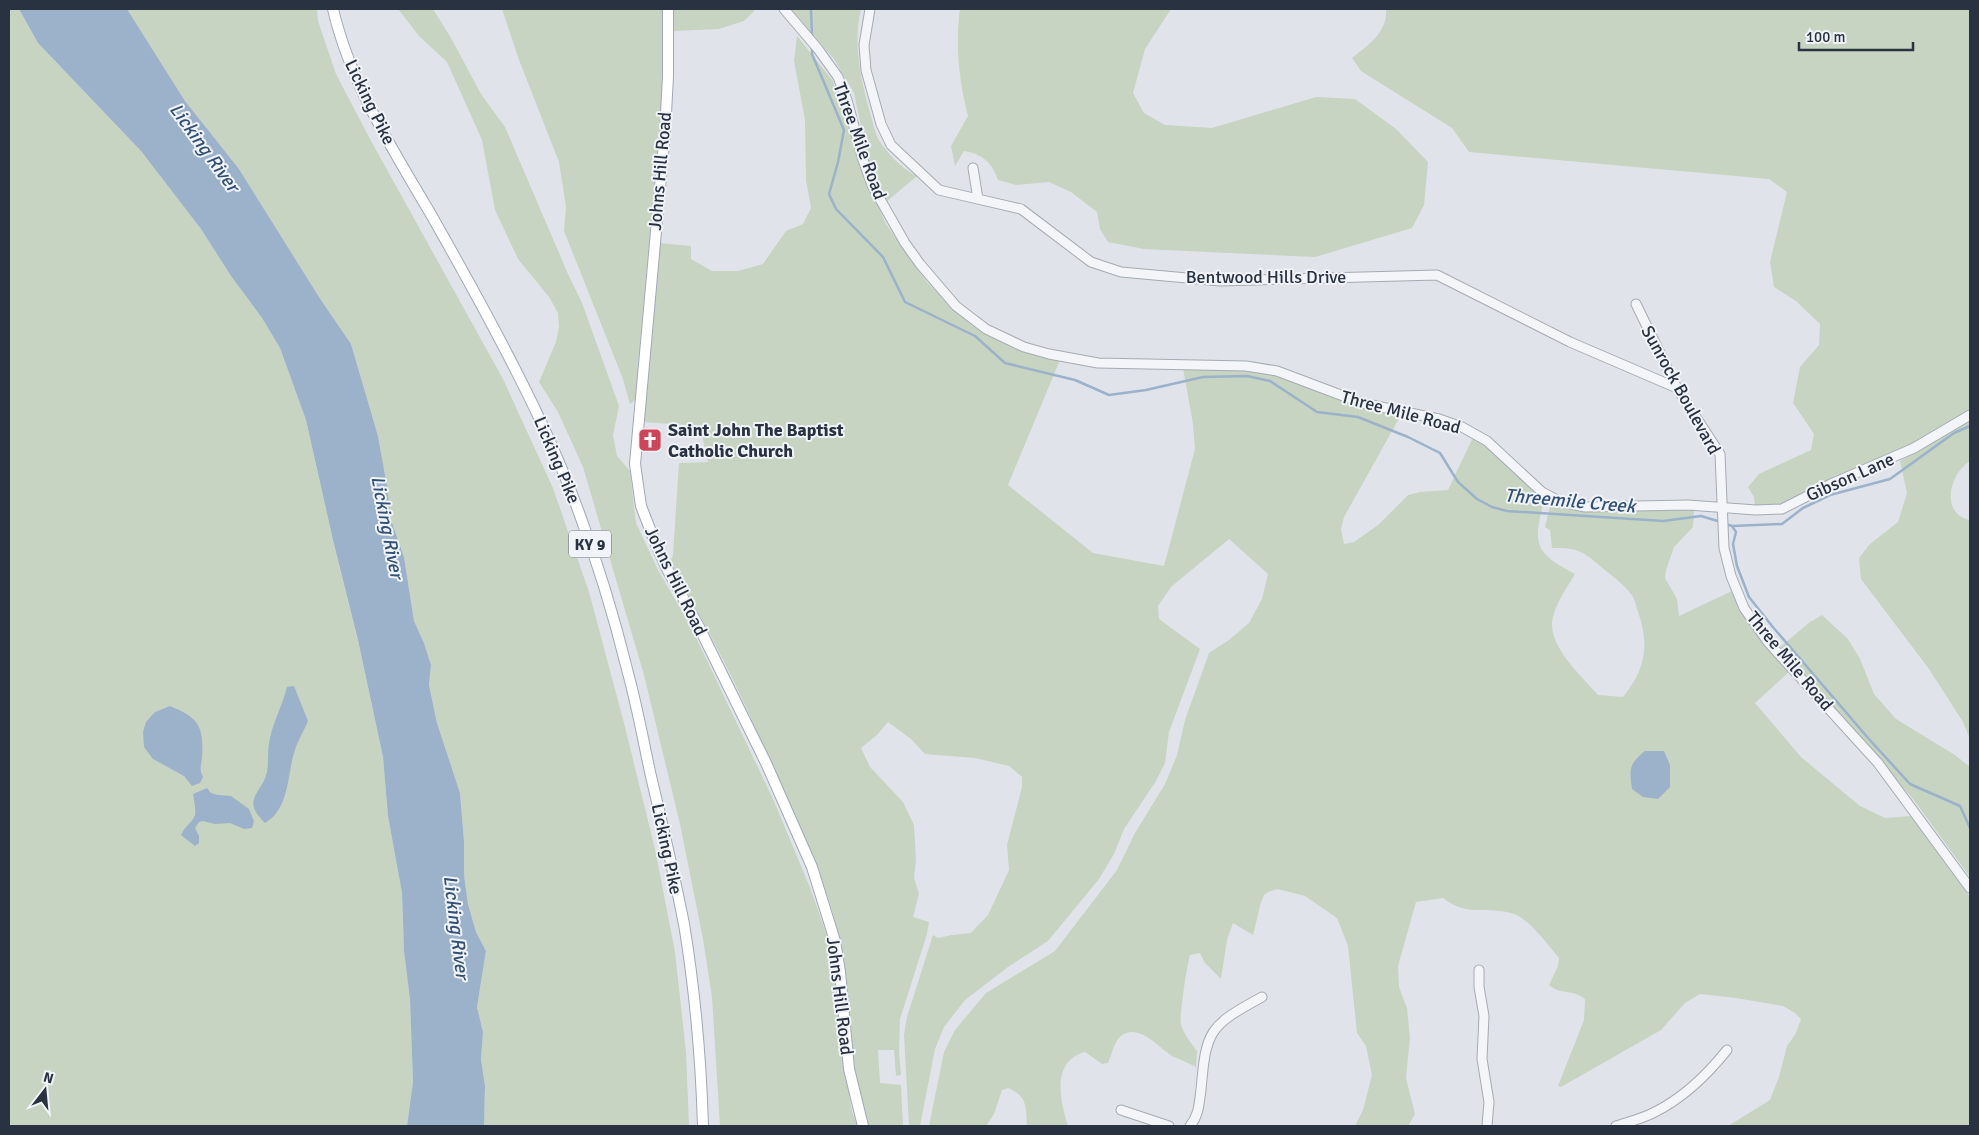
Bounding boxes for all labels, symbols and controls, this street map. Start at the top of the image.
scale bar [1799,20,1913,52]
text: 100 m [1806,28,1846,46]
street label: Licking Pike [340,56,400,148]
street label: Three Mile Road [829,79,891,203]
water label: Licking River [164,98,246,199]
street label: Johns Hill Road [644,111,676,231]
street label: Bentwood Hills Drive [1186,266,1346,288]
street label: Sunrock Boulevard [1636,322,1726,458]
street label: Three Mile Road [1339,385,1463,439]
street label: Licking Pike [529,413,585,507]
place label: Saint John The Baptist Catholic Church [668,419,844,462]
church icon: Saint John The Baptist Catholic Church [637,427,663,453]
street label: Gibson Lane [1803,448,1897,506]
water label: Licking River [365,474,409,584]
water label: Threemile Creek [1503,483,1638,519]
street label: Johns Hill Road [640,523,712,639]
road number: KY 9 [569,530,611,558]
street label: Three Mile Road [1742,607,1838,715]
street label: Licking Pike [647,802,687,896]
water label: Licking River [438,874,475,983]
street label: Johns Hill Road [822,936,858,1056]
north arrow [20,1065,70,1115]
text: N [41,1068,55,1087]

